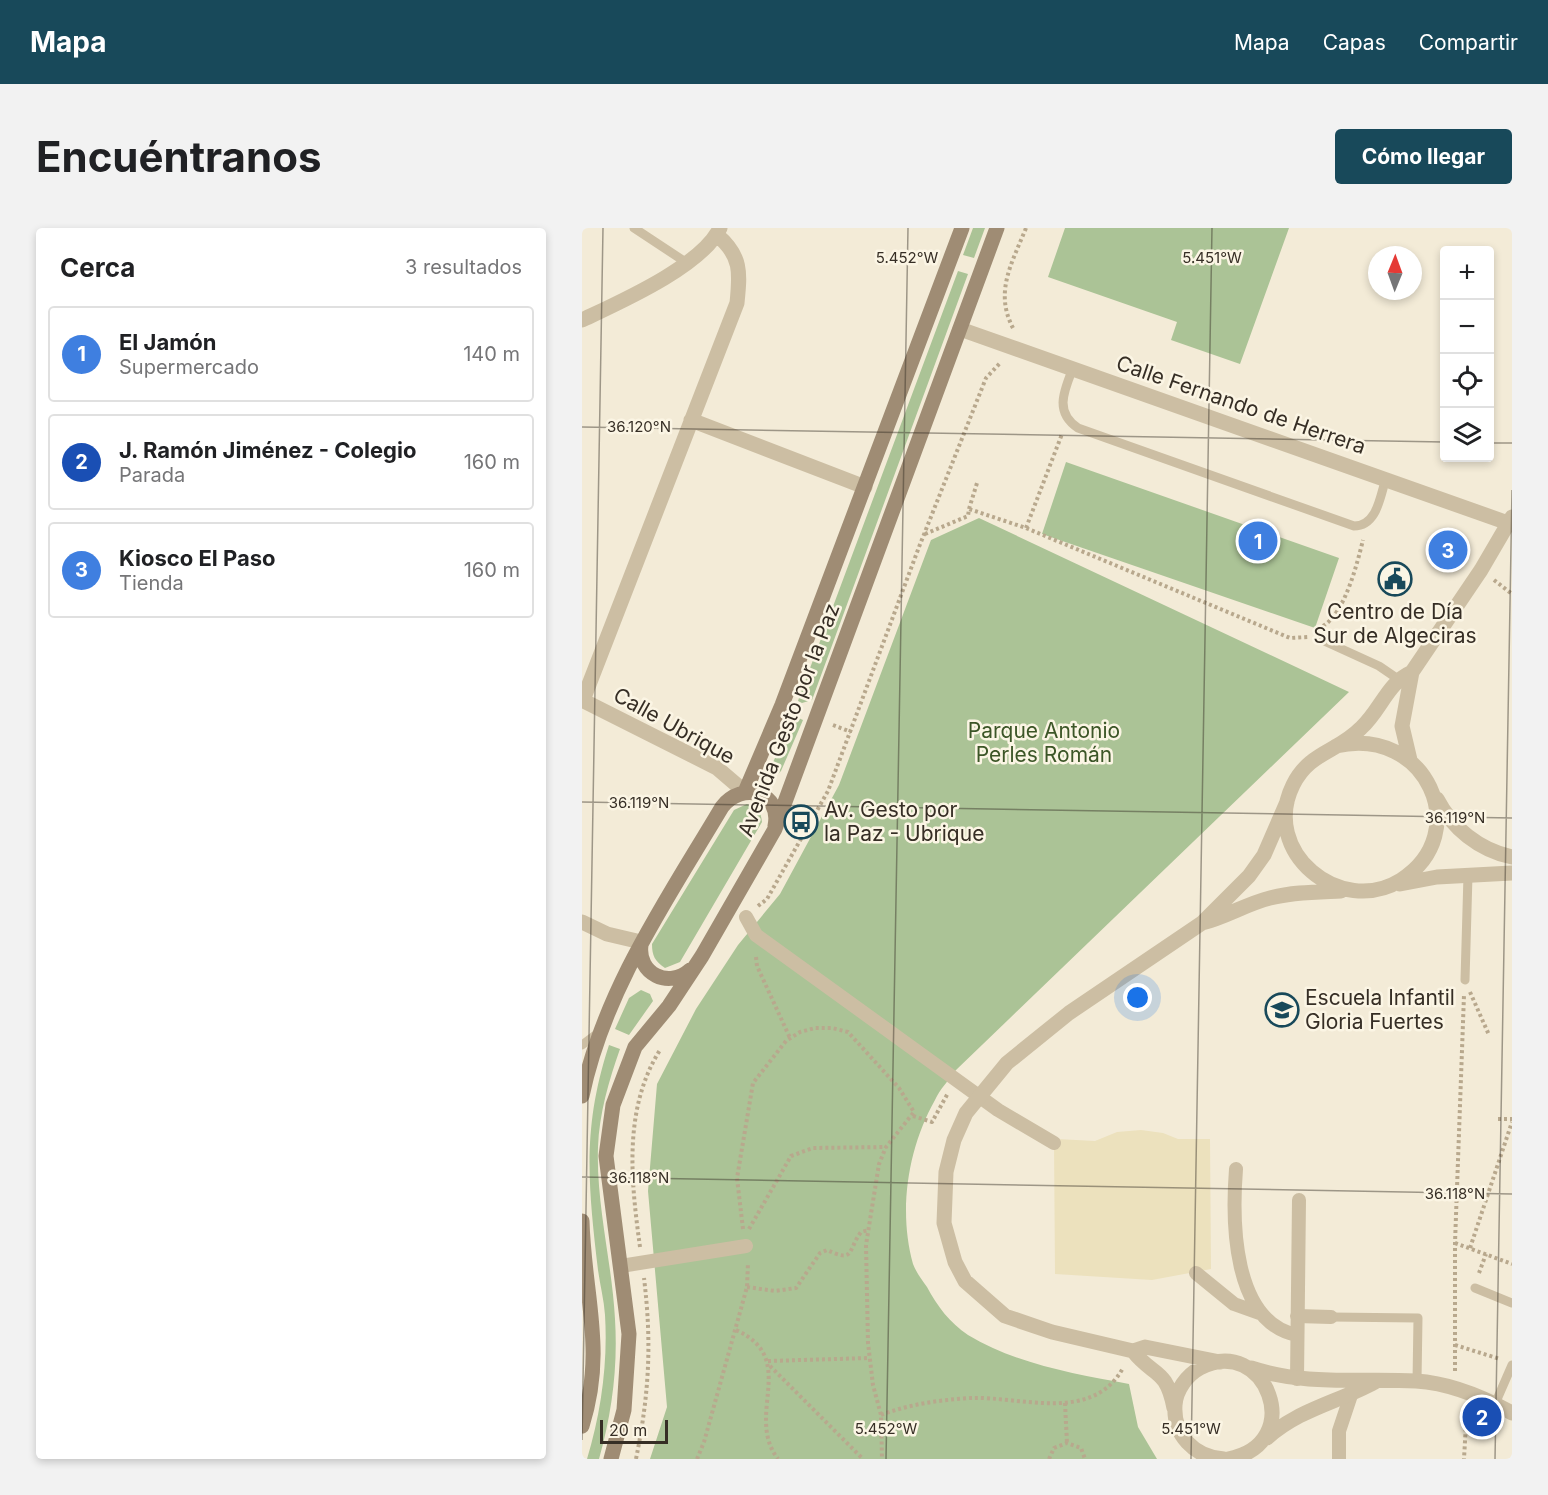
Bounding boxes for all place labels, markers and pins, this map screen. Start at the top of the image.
pin: 1 [1238,518,1278,564]
pin: 3 [1428,528,1468,572]
public building icon: Centro de Día Sur de Algeciras [1377,561,1413,597]
place label: Centro de Día Sur de Algeciras [1313,599,1477,648]
place label: Av. Gesto por la Paz - Ubrique [824,797,984,846]
bus stop icon: Av. Gesto por la Paz - Ubrique [783,804,819,840]
place label: Escuela Infantil Gloria Fuertes [1305,985,1455,1034]
school or university icon: Escuela Infantil Gloria Fuertes [1264,992,1300,1028]
pin: 2 [1462,1394,1502,1440]

